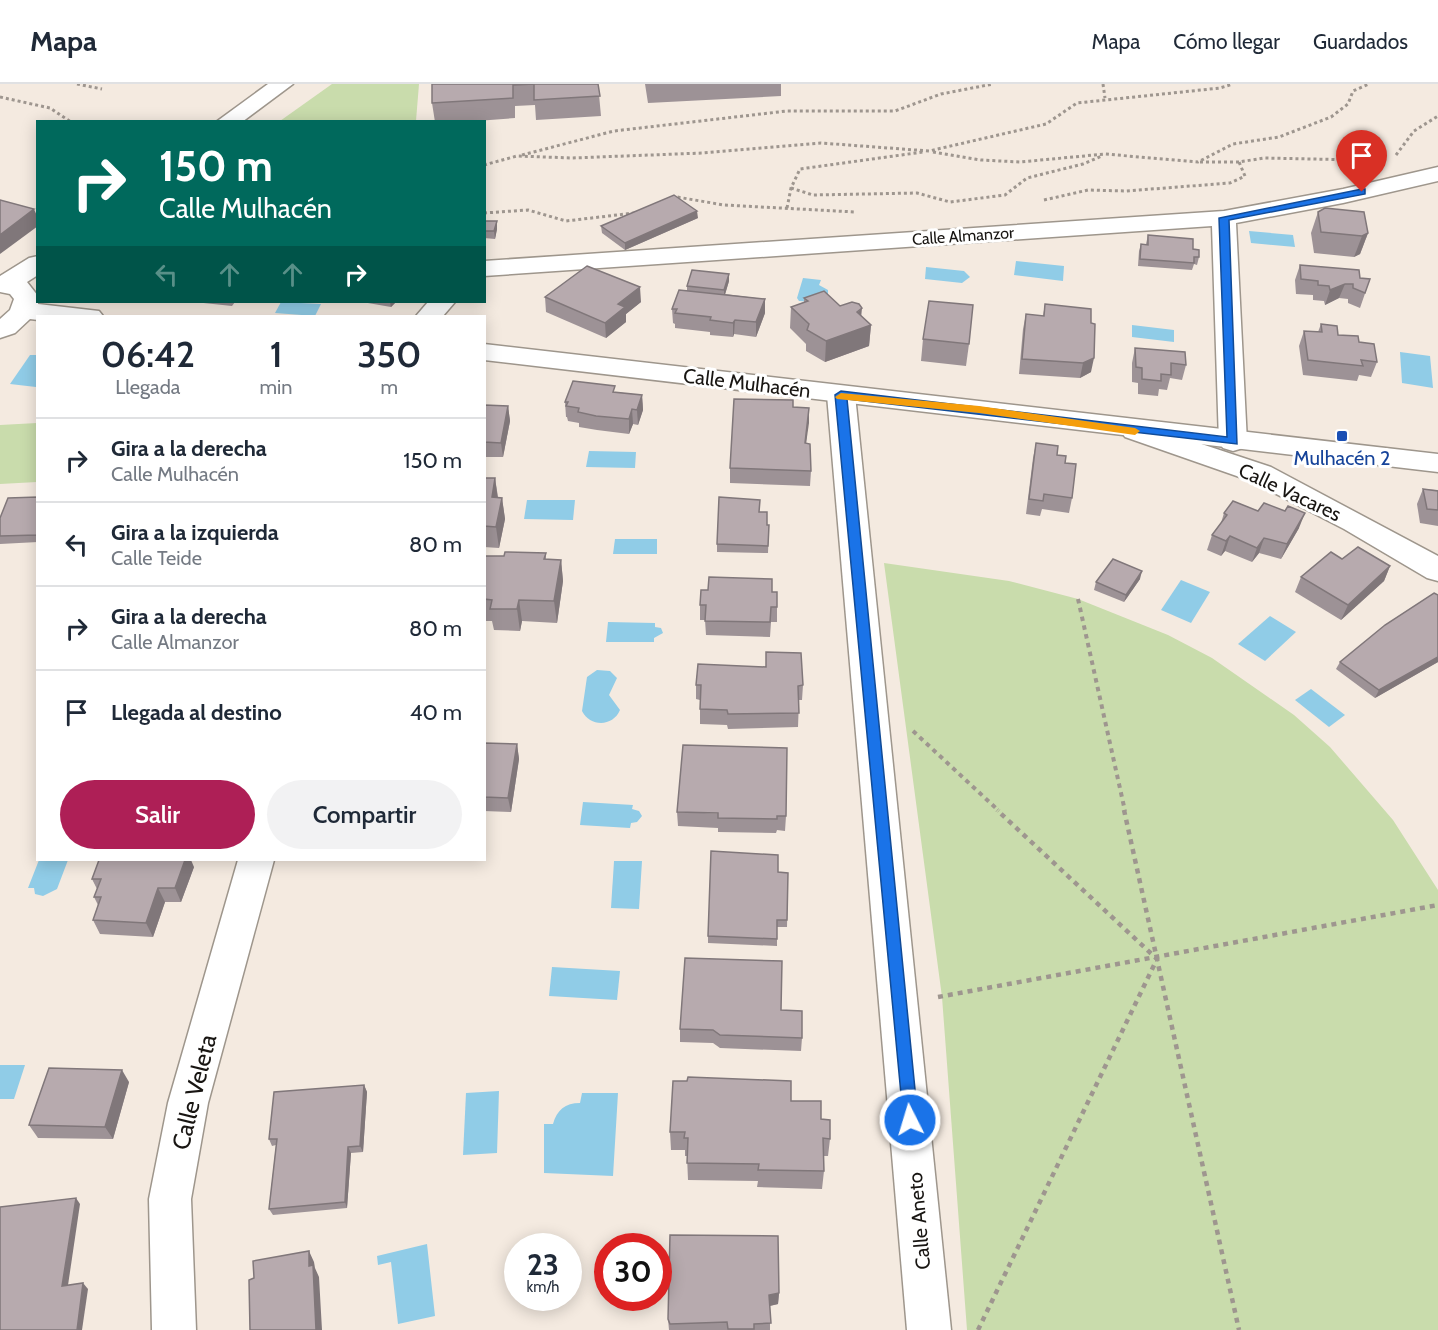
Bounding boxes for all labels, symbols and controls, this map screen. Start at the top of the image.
text: Mapa [30,24,97,58]
text: Mapa [1092,29,1140,54]
text: Cómo llegar [1173,29,1280,54]
text: Guardados [1313,29,1408,54]
pin [1336,130,1387,192]
icon: arrive [1345,139,1378,172]
text: 150 m [159,140,273,192]
icon: right [60,144,138,222]
text: Calle Mulhacén [159,192,332,225]
street label: Calle Almanzor [911,223,1016,249]
icon: left [150,258,183,291]
icon: ahead [213,258,246,291]
icon: ahead [276,258,309,291]
icon: right [339,258,372,291]
text: 06:42 [101,332,195,376]
text: 1 [270,332,282,376]
text: 350 [357,332,421,376]
street label: Calle Mulhacén [682,363,812,403]
text: Llegada [115,375,180,399]
text: min [260,375,293,399]
text: m [380,375,398,399]
marker: Mulhacén 2 [1335,429,1349,443]
text: Gira a la derecha [111,435,267,462]
icon: right [60,444,93,477]
place label: Mulhacén 2 [1294,446,1390,470]
text: 150 m [403,447,462,474]
street label: Calle Vacares [1235,458,1345,526]
text: Calle Mulhacén [111,462,239,486]
text: Gira a la izquierda [111,519,279,546]
icon: left [60,528,93,561]
text: 80 m [409,531,462,558]
text: Calle Teide [111,546,202,570]
text: Gira a la derecha [111,603,267,630]
icon: right [60,612,93,645]
text: 80 m [409,615,462,642]
text: Calle Almanzor [111,630,239,654]
icon: arrive [60,696,93,729]
text: Llegada al destino [111,699,282,726]
text: 40 m [410,699,462,726]
button: Salir [60,780,255,849]
button: Compartir [267,780,462,849]
street label: Calle Veleta [166,1031,222,1153]
position arrow [878,1088,942,1152]
street label: Calle Aneto [903,1171,935,1271]
speed limit sign: 30 [594,1233,672,1311]
text: 23 [527,1246,559,1283]
text: km/h [527,1278,559,1296]

